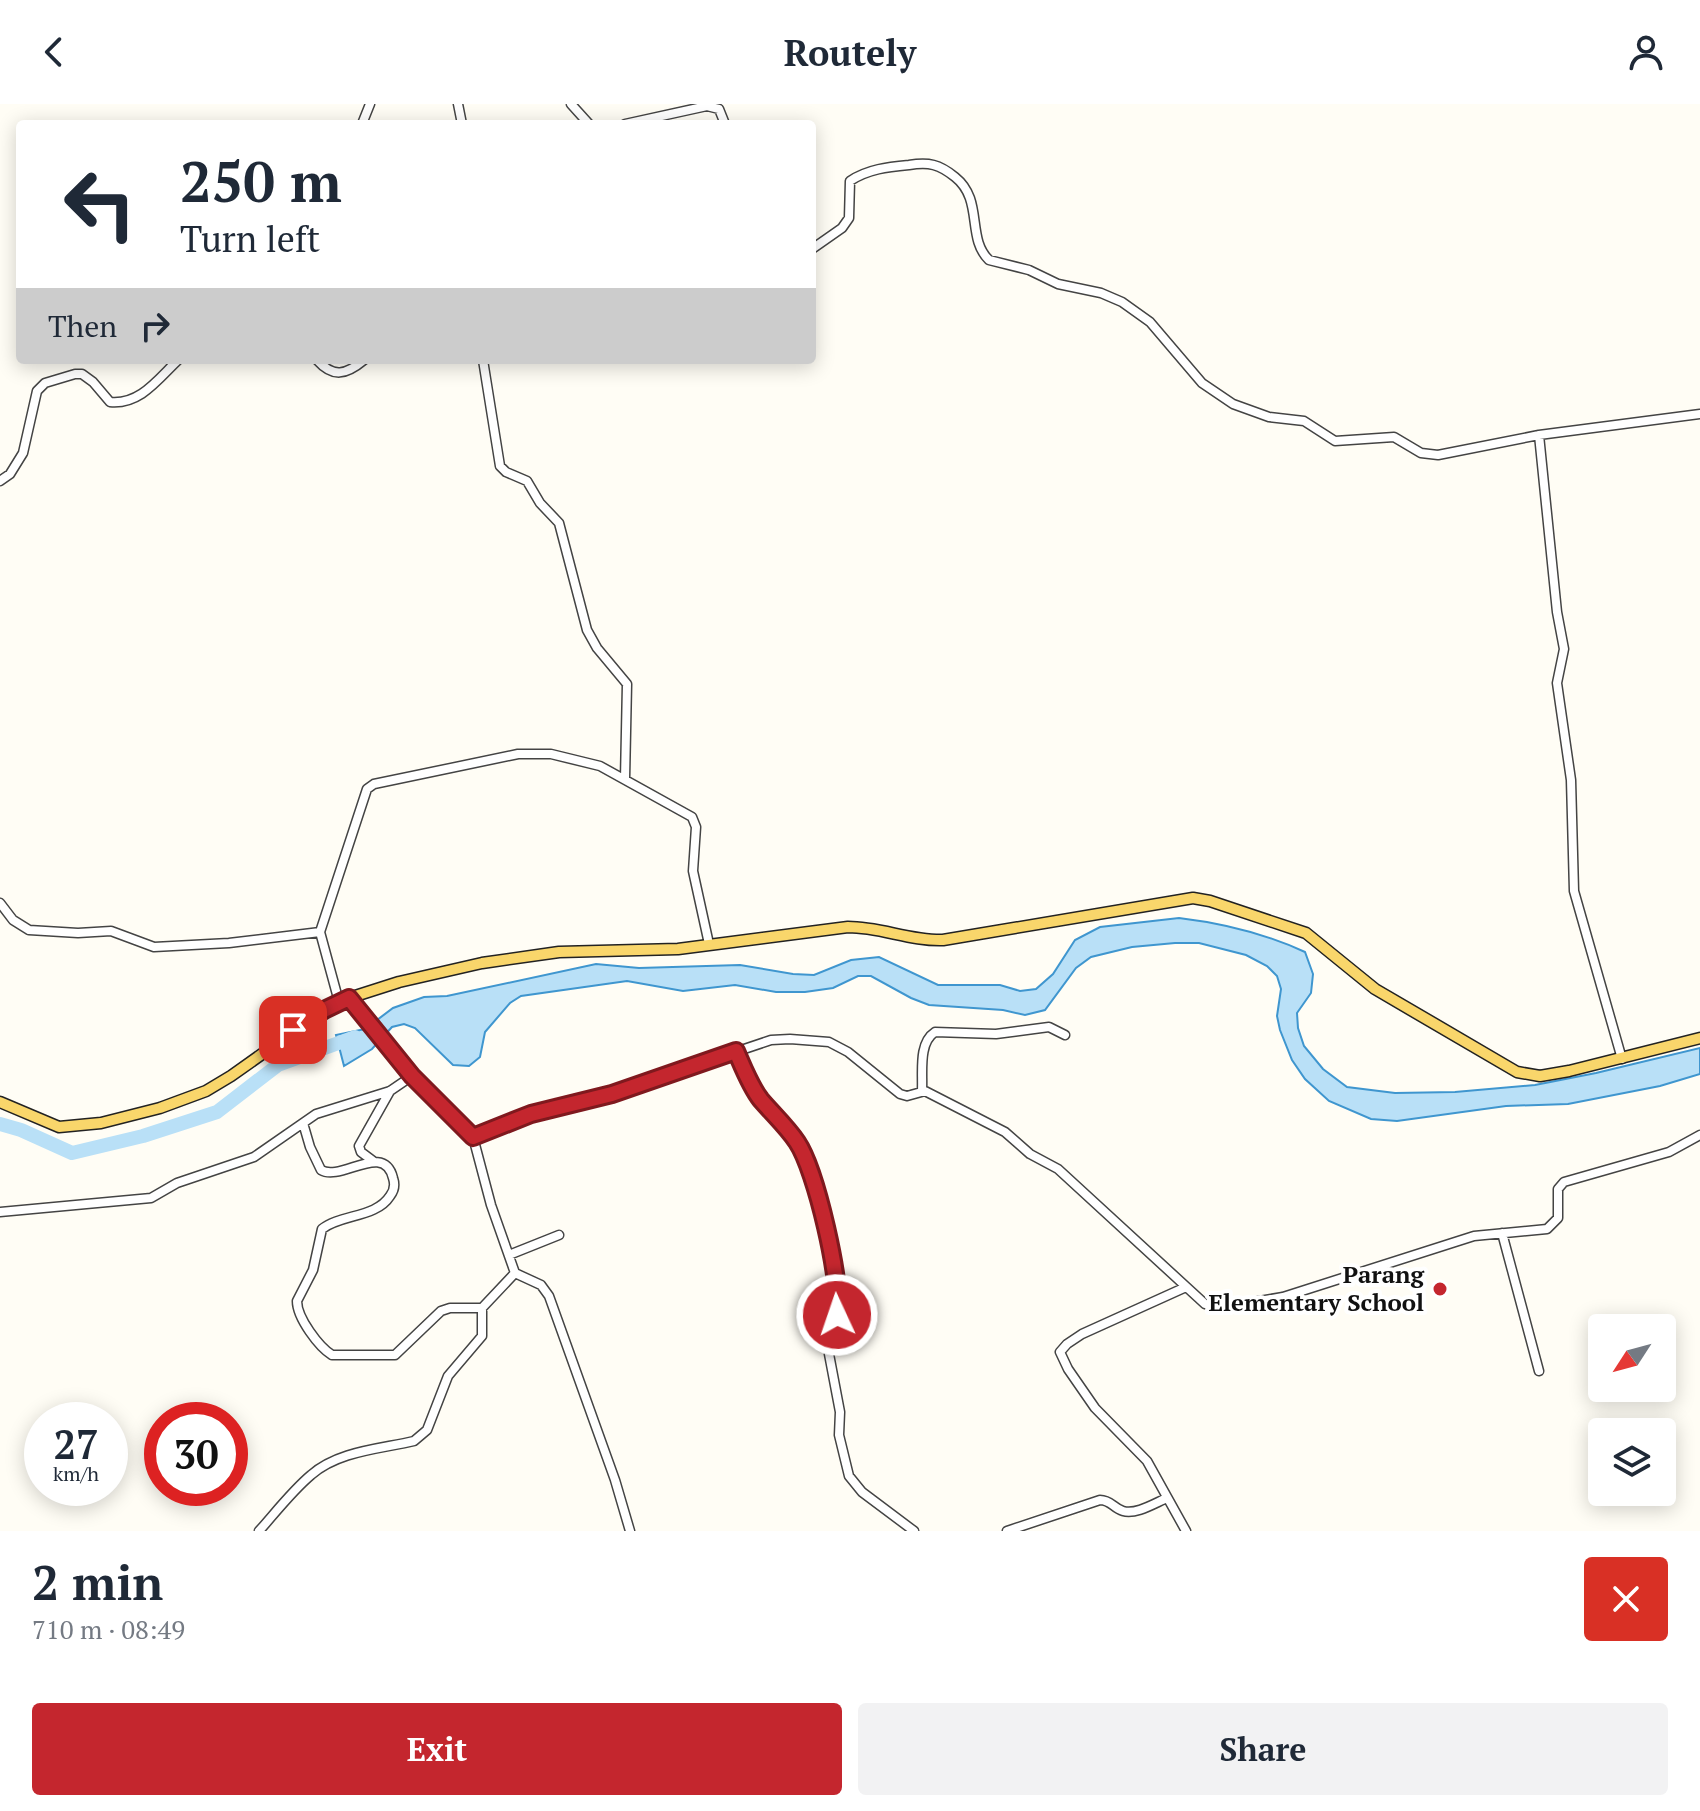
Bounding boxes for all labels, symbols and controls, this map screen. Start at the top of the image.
text: Routely [784,29,916,76]
icon: back [32,30,76,74]
icon: person [1624,30,1668,74]
text: 250 m [180,144,342,218]
icon: left [48,152,152,256]
text: Turn left [180,215,320,262]
icon: right [133,304,177,348]
text: Then [48,306,117,346]
pin [259,996,327,1064]
icon: arrive [271,1008,315,1052]
place label: Parang Elementary School [1209,1258,1424,1318]
position arrow [795,1273,879,1357]
marker: Parang Elementary School [1431,1280,1449,1298]
north arrow [1588,1314,1676,1402]
map controls [1588,1314,1676,1506]
speed limit sign: 30 [144,1402,248,1506]
text: 27 [53,1417,99,1470]
button: layers [1588,1418,1676,1506]
text: km/h [53,1460,99,1487]
text: 2 min [32,1550,163,1614]
button: close [1584,1557,1668,1641]
text: 710 m · 08:49 [32,1612,185,1646]
button: Exit [32,1703,842,1795]
button: Share [858,1703,1668,1795]

